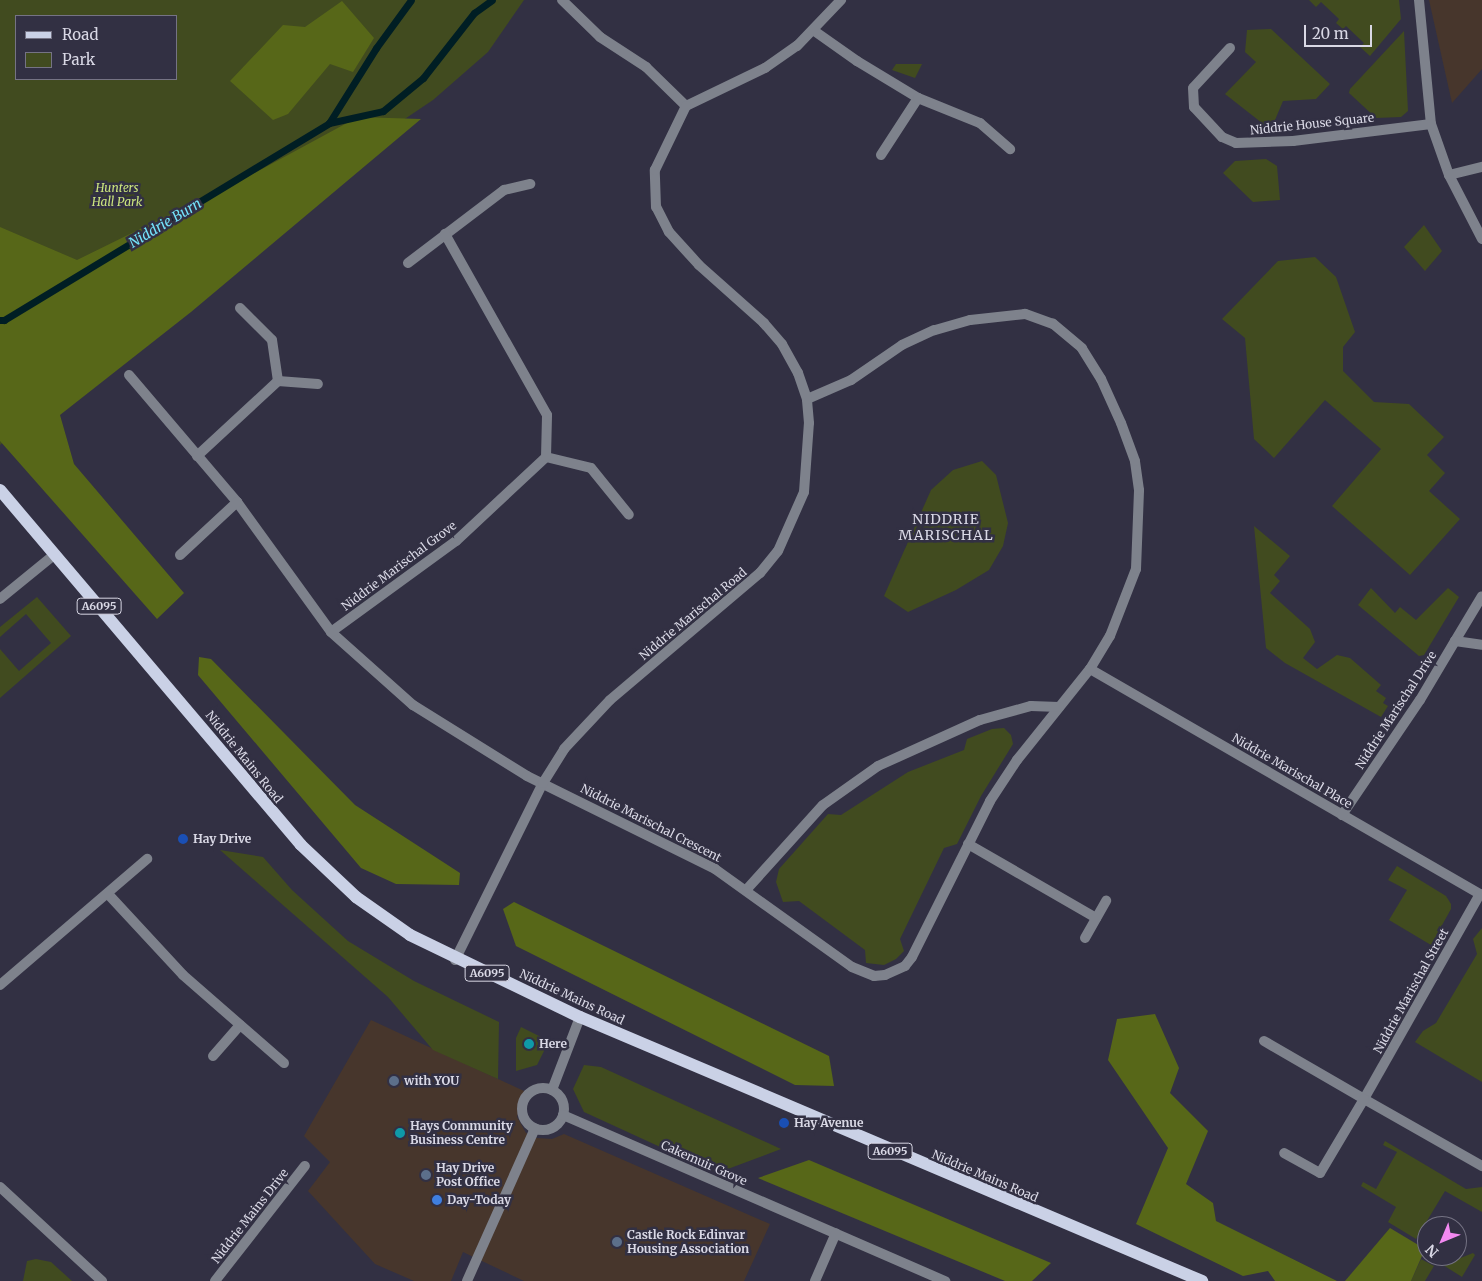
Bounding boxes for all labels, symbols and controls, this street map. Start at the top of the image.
legend [15,15,178,80]
scale bar [1307,15,1374,47]
text: 20 m [1312,24,1349,43]
text: Road [62,25,98,44]
text: Park [62,50,95,69]
street label: Niddrie House Square [1249,110,1375,138]
park label: Hunters Hall Park [92,181,142,209]
water label: Niddrie Burn [126,195,204,251]
district label: NIDDRIE MARISCHAL [897,511,995,544]
street label: Niddrie Marischal Grove [339,518,459,614]
street label: Niddrie Marischal Road [636,565,750,663]
road number: A6095 [76,598,122,614]
street label: Niddrie Marischal Drive [1353,648,1439,772]
street label: Niddrie Mains Road [203,708,285,806]
street label: Niddrie Marischal Place [1229,731,1355,811]
street label: Niddrie Marischal Crescent [578,781,724,865]
place label: Hay Drive [193,832,251,846]
marker: Hay Drive [177,833,189,845]
street label: Niddrie Marischal Street [1371,926,1451,1056]
road number: A6095 [464,964,510,981]
street label: Niddrie Mains Road [517,966,627,1028]
place label: Here [539,1037,567,1051]
marker: Here [523,1038,535,1050]
place label: with YOU [404,1074,459,1088]
marker: with YOU [388,1075,400,1087]
place label: Hay Avenue [794,1116,863,1130]
marker: Hay Avenue [778,1117,790,1129]
place label: Hays Community Business Centre [410,1119,513,1147]
marker: Hays Community Business Centre [394,1127,406,1139]
street label: Cakemuir Grove [659,1138,749,1188]
road number: A6095 [868,1142,912,1160]
street label: Niddrie Mains Road [930,1147,1040,1205]
place label: Hay Drive Post Office [436,1161,500,1189]
street label: Niddrie Mains Drive [209,1166,291,1266]
marker: Hay Drive Post Office [420,1169,432,1181]
place label: Day-Today [447,1193,511,1207]
marker: Day-Today [431,1194,443,1206]
north arrow [1417,1216,1467,1266]
place label: Castle Rock Edinvar Housing Association [627,1228,749,1256]
marker: Castle Rock Edinvar Housing Association [611,1236,623,1248]
text: N [1422,1241,1442,1261]

